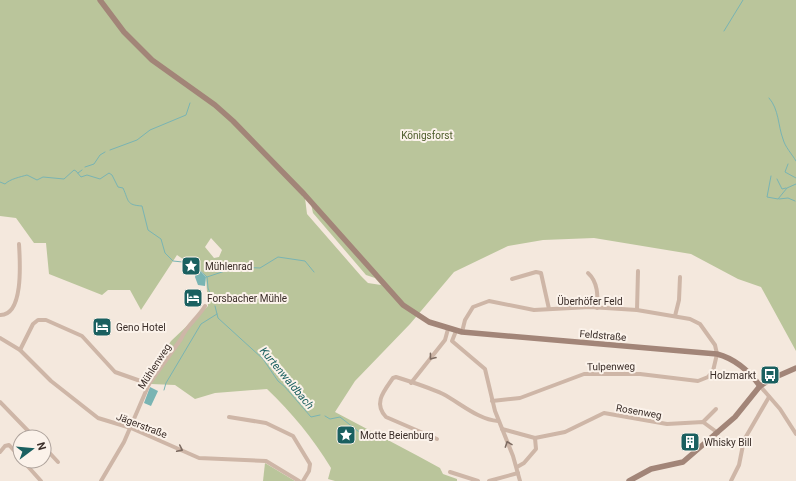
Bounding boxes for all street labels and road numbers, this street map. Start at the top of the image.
street label: Überhöfer Feld [557,295,623,307]
street label: Feldstraße [579,328,627,343]
street label: Mühlenweg [136,342,173,391]
street label: Tulpenweg [587,361,635,372]
street label: Rosenweg [615,402,663,421]
street label: Jägerstraße [115,411,169,440]

